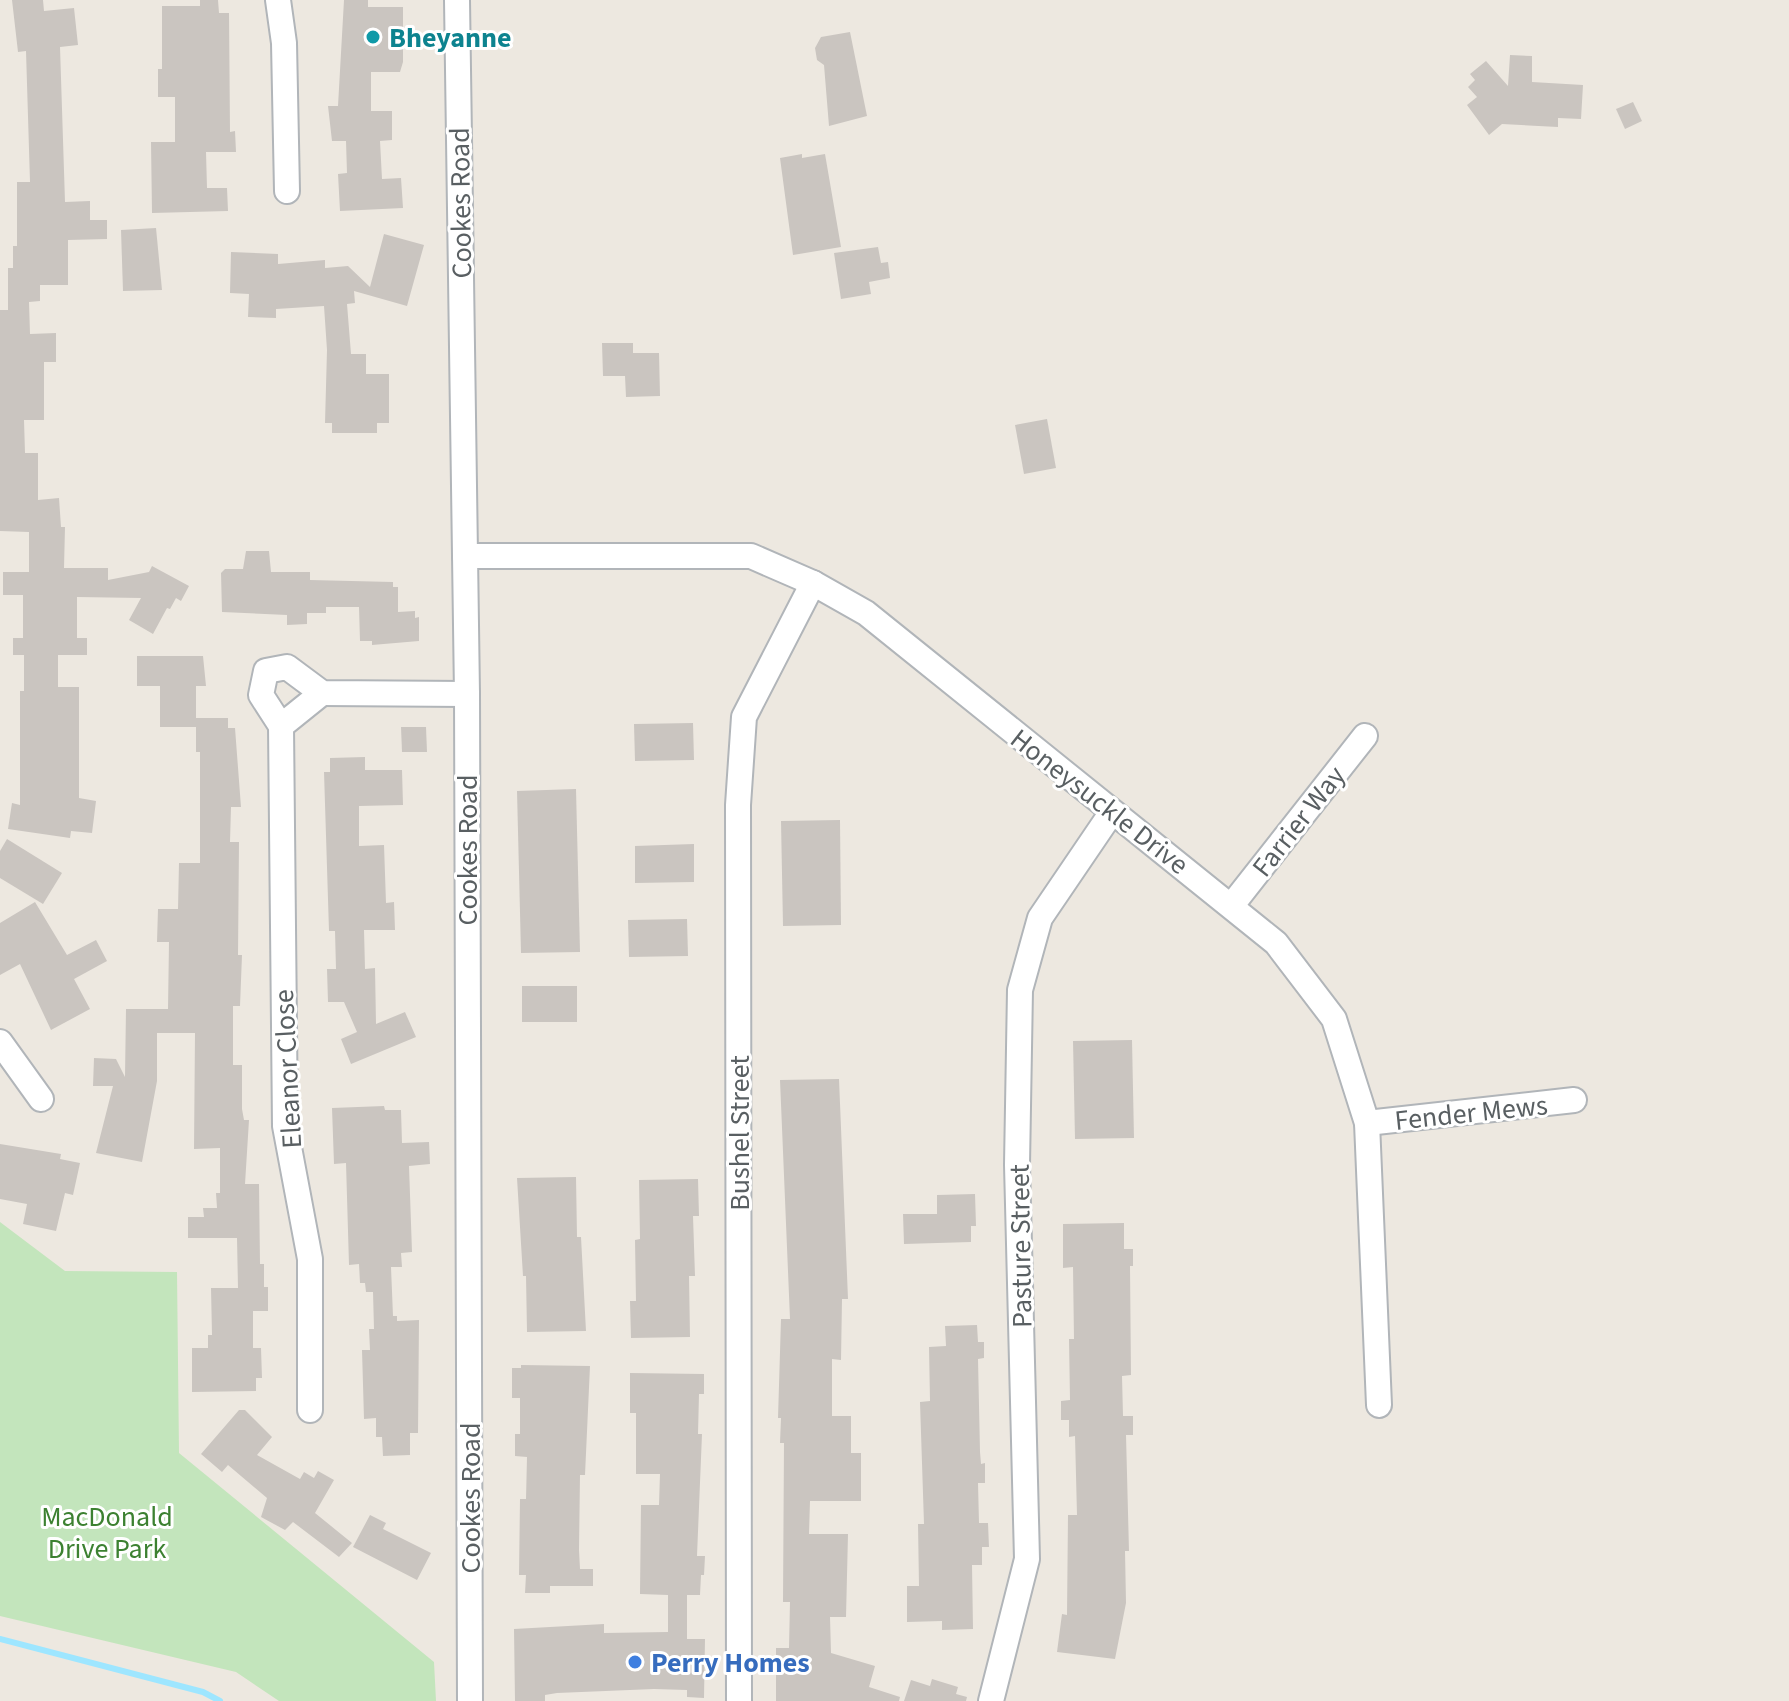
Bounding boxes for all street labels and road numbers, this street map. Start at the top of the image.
street label: Cookes Road [440,127,482,279]
street label: Honeysuckle Drive [1002,719,1197,884]
street label: Farrier Way [1243,758,1355,886]
street label: Cookes Road [448,774,488,926]
street label: Eleanor Close [264,988,312,1149]
street label: Bushel Street [720,1055,760,1211]
street label: Fender Mews [1393,1085,1550,1141]
street label: Pasture Street [1000,1163,1042,1328]
street label: Cookes Road [451,1422,491,1574]

